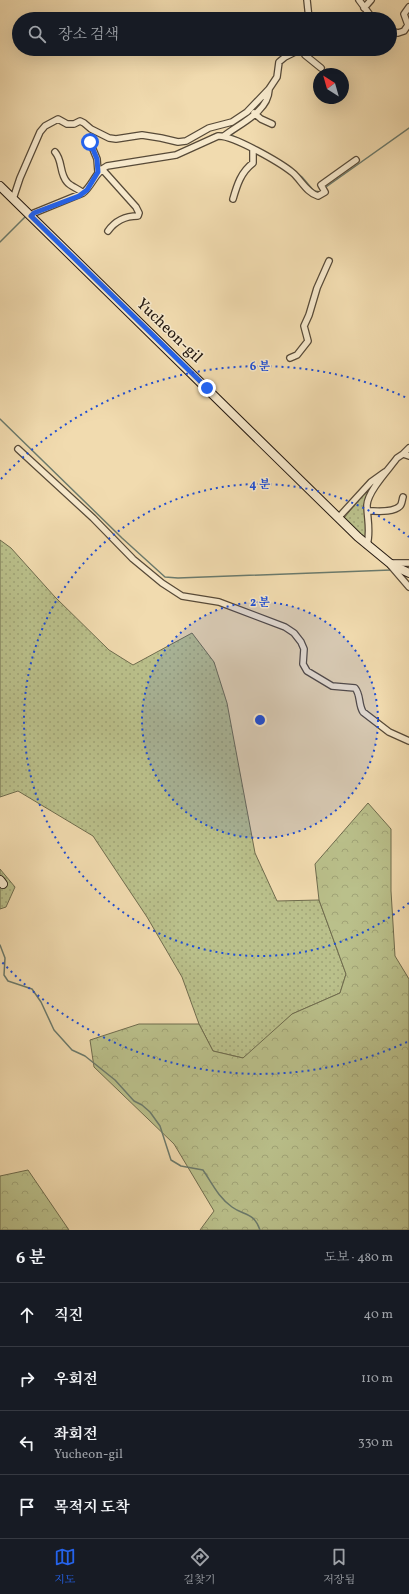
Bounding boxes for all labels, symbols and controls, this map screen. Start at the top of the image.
search box [12,12,397,56]
icon: search [26,23,48,45]
text: 장소 검색 [58,25,119,46]
north arrow [313,68,349,104]
route start [81,133,99,151]
street label: Yucheon-gil [131,294,207,368]
text: 6 분 [250,359,271,375]
route end [198,379,216,397]
text: 4 분 [249,477,271,493]
text: 2 분 [250,595,271,611]
centre of rings [253,713,267,727]
text: 6 분 [16,1247,45,1270]
text: 도보 · 480 m [324,1249,393,1267]
icon: ahead [16,1304,38,1326]
text: 직진 [54,1306,83,1327]
text: 40 m [364,1306,393,1324]
icon: right [16,1368,38,1390]
text: 우회전 [54,1370,97,1391]
text: 110 m [361,1370,393,1388]
text: 좌회전 [54,1425,97,1446]
icon: left [16,1432,38,1454]
text: 330 m [358,1434,393,1452]
text: Yucheon-gil [54,1446,123,1464]
icon: arrive [16,1496,38,1518]
text: 목적지 도착 [54,1498,129,1519]
tab: 지도 [54,1546,76,1588]
tab: 길찾기 [184,1546,215,1588]
tab: 저장됨 [323,1546,355,1588]

